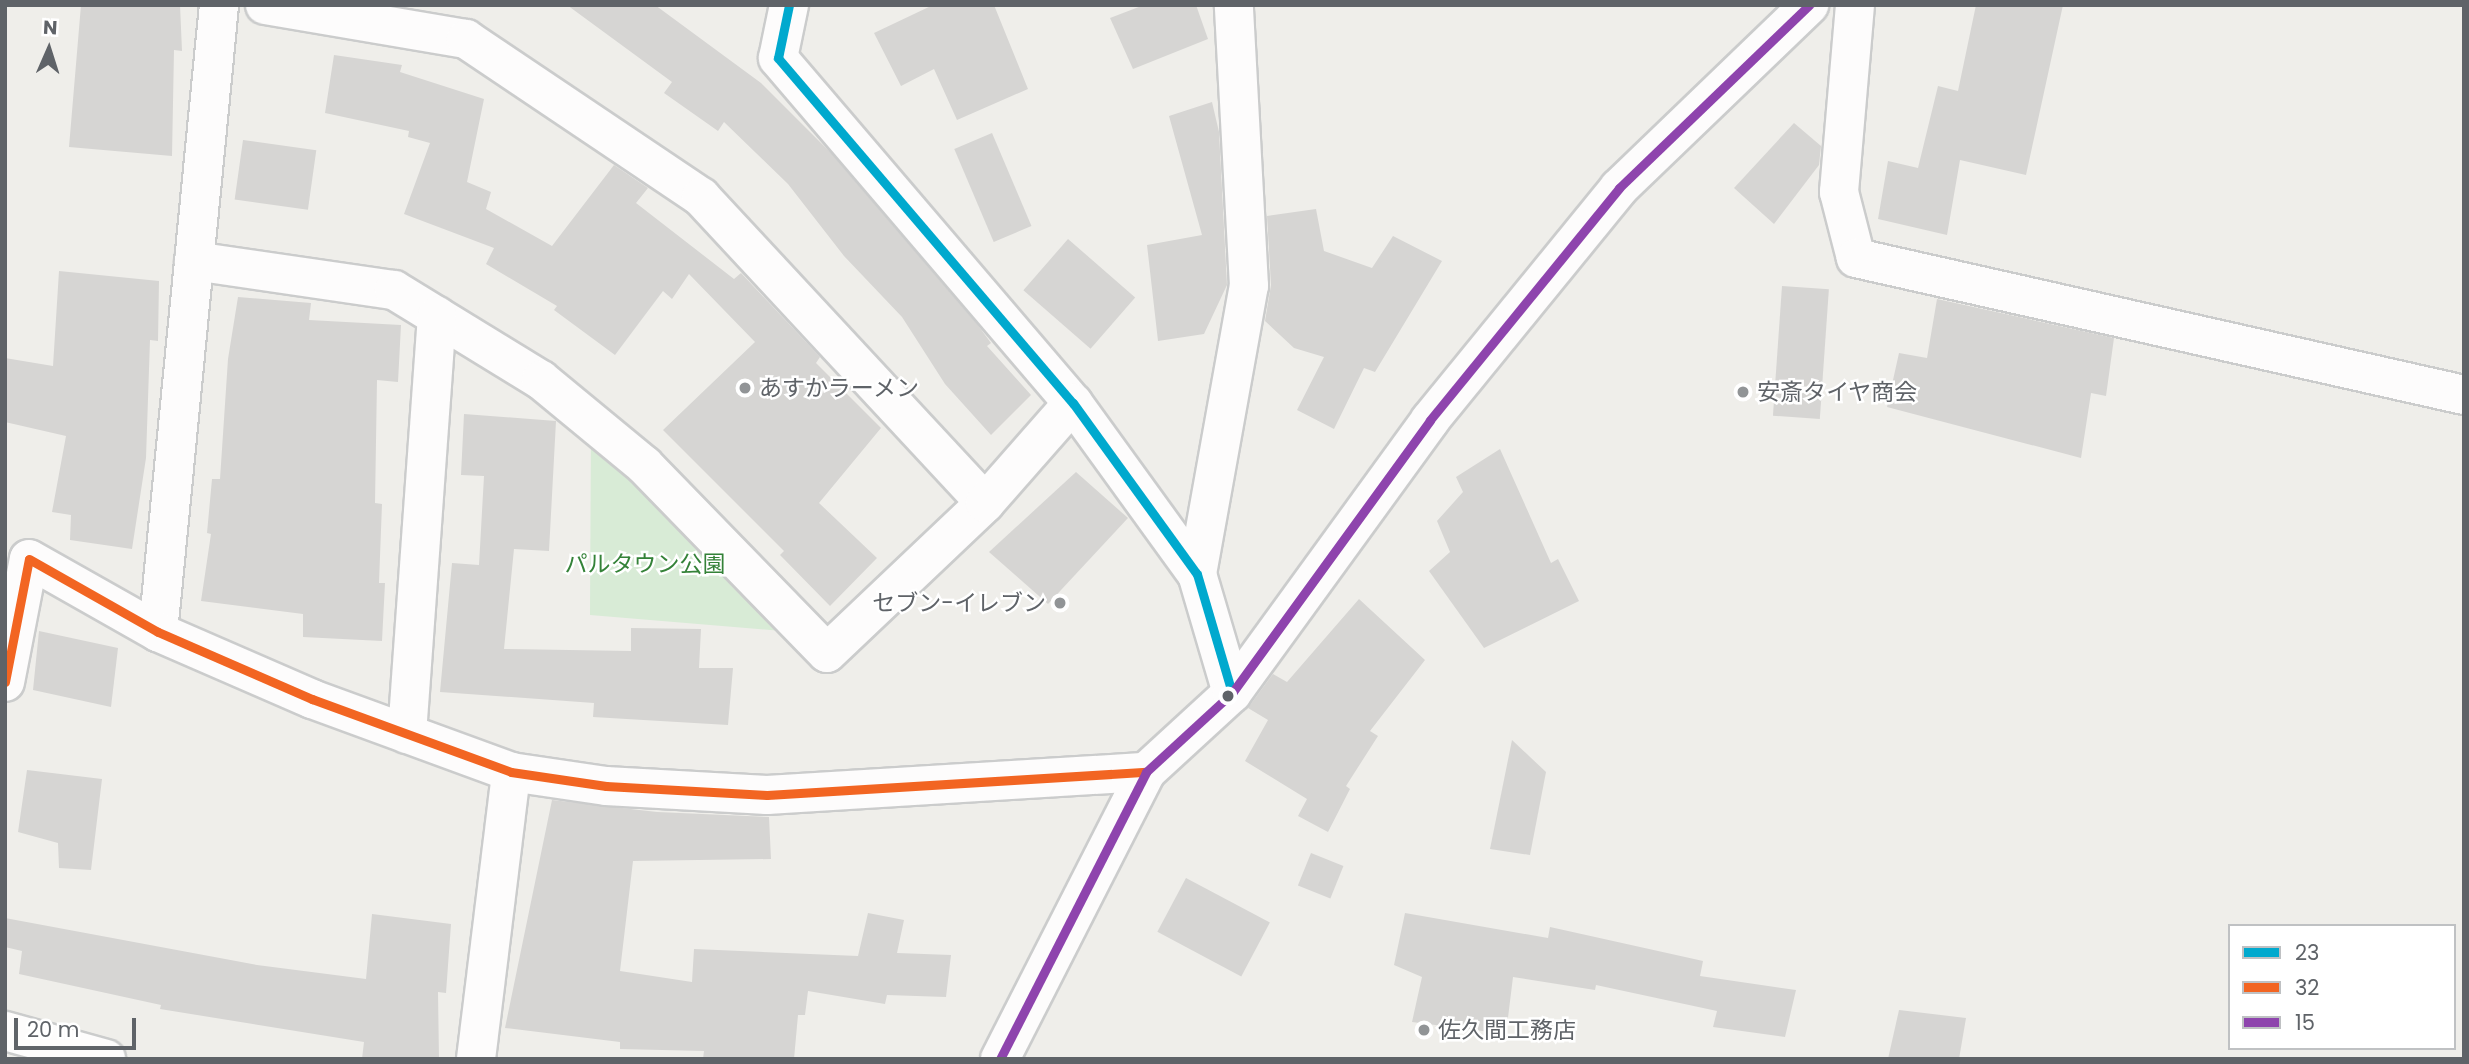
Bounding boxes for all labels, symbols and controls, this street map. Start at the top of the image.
north arrow [14,14,84,84]
text: N [42,14,58,41]
place label: あすかラーメン [759,374,920,402]
place label: 安斎タイヤ商会 [1757,378,1918,406]
marker: あすかラーメン [737,380,753,396]
marker: 安斎タイヤ商会 [1735,384,1751,400]
park label: パルタウン公園 [565,550,725,578]
place label: セブン-イレブン [872,589,1046,617]
marker: セブン-イレブン [1052,595,1068,611]
unlabelled marker [1221,689,1235,703]
legend [2228,924,2455,1050]
text: 23 [2295,938,2319,967]
text: 32 [2295,973,2319,1002]
scale bar [18,1004,140,1048]
text: 15 [2295,1008,2315,1037]
text: 20 m [27,1015,80,1044]
place label: 佐久間工務店 [1438,1016,1576,1044]
marker: 佐久間工務店 [1416,1022,1432,1038]

